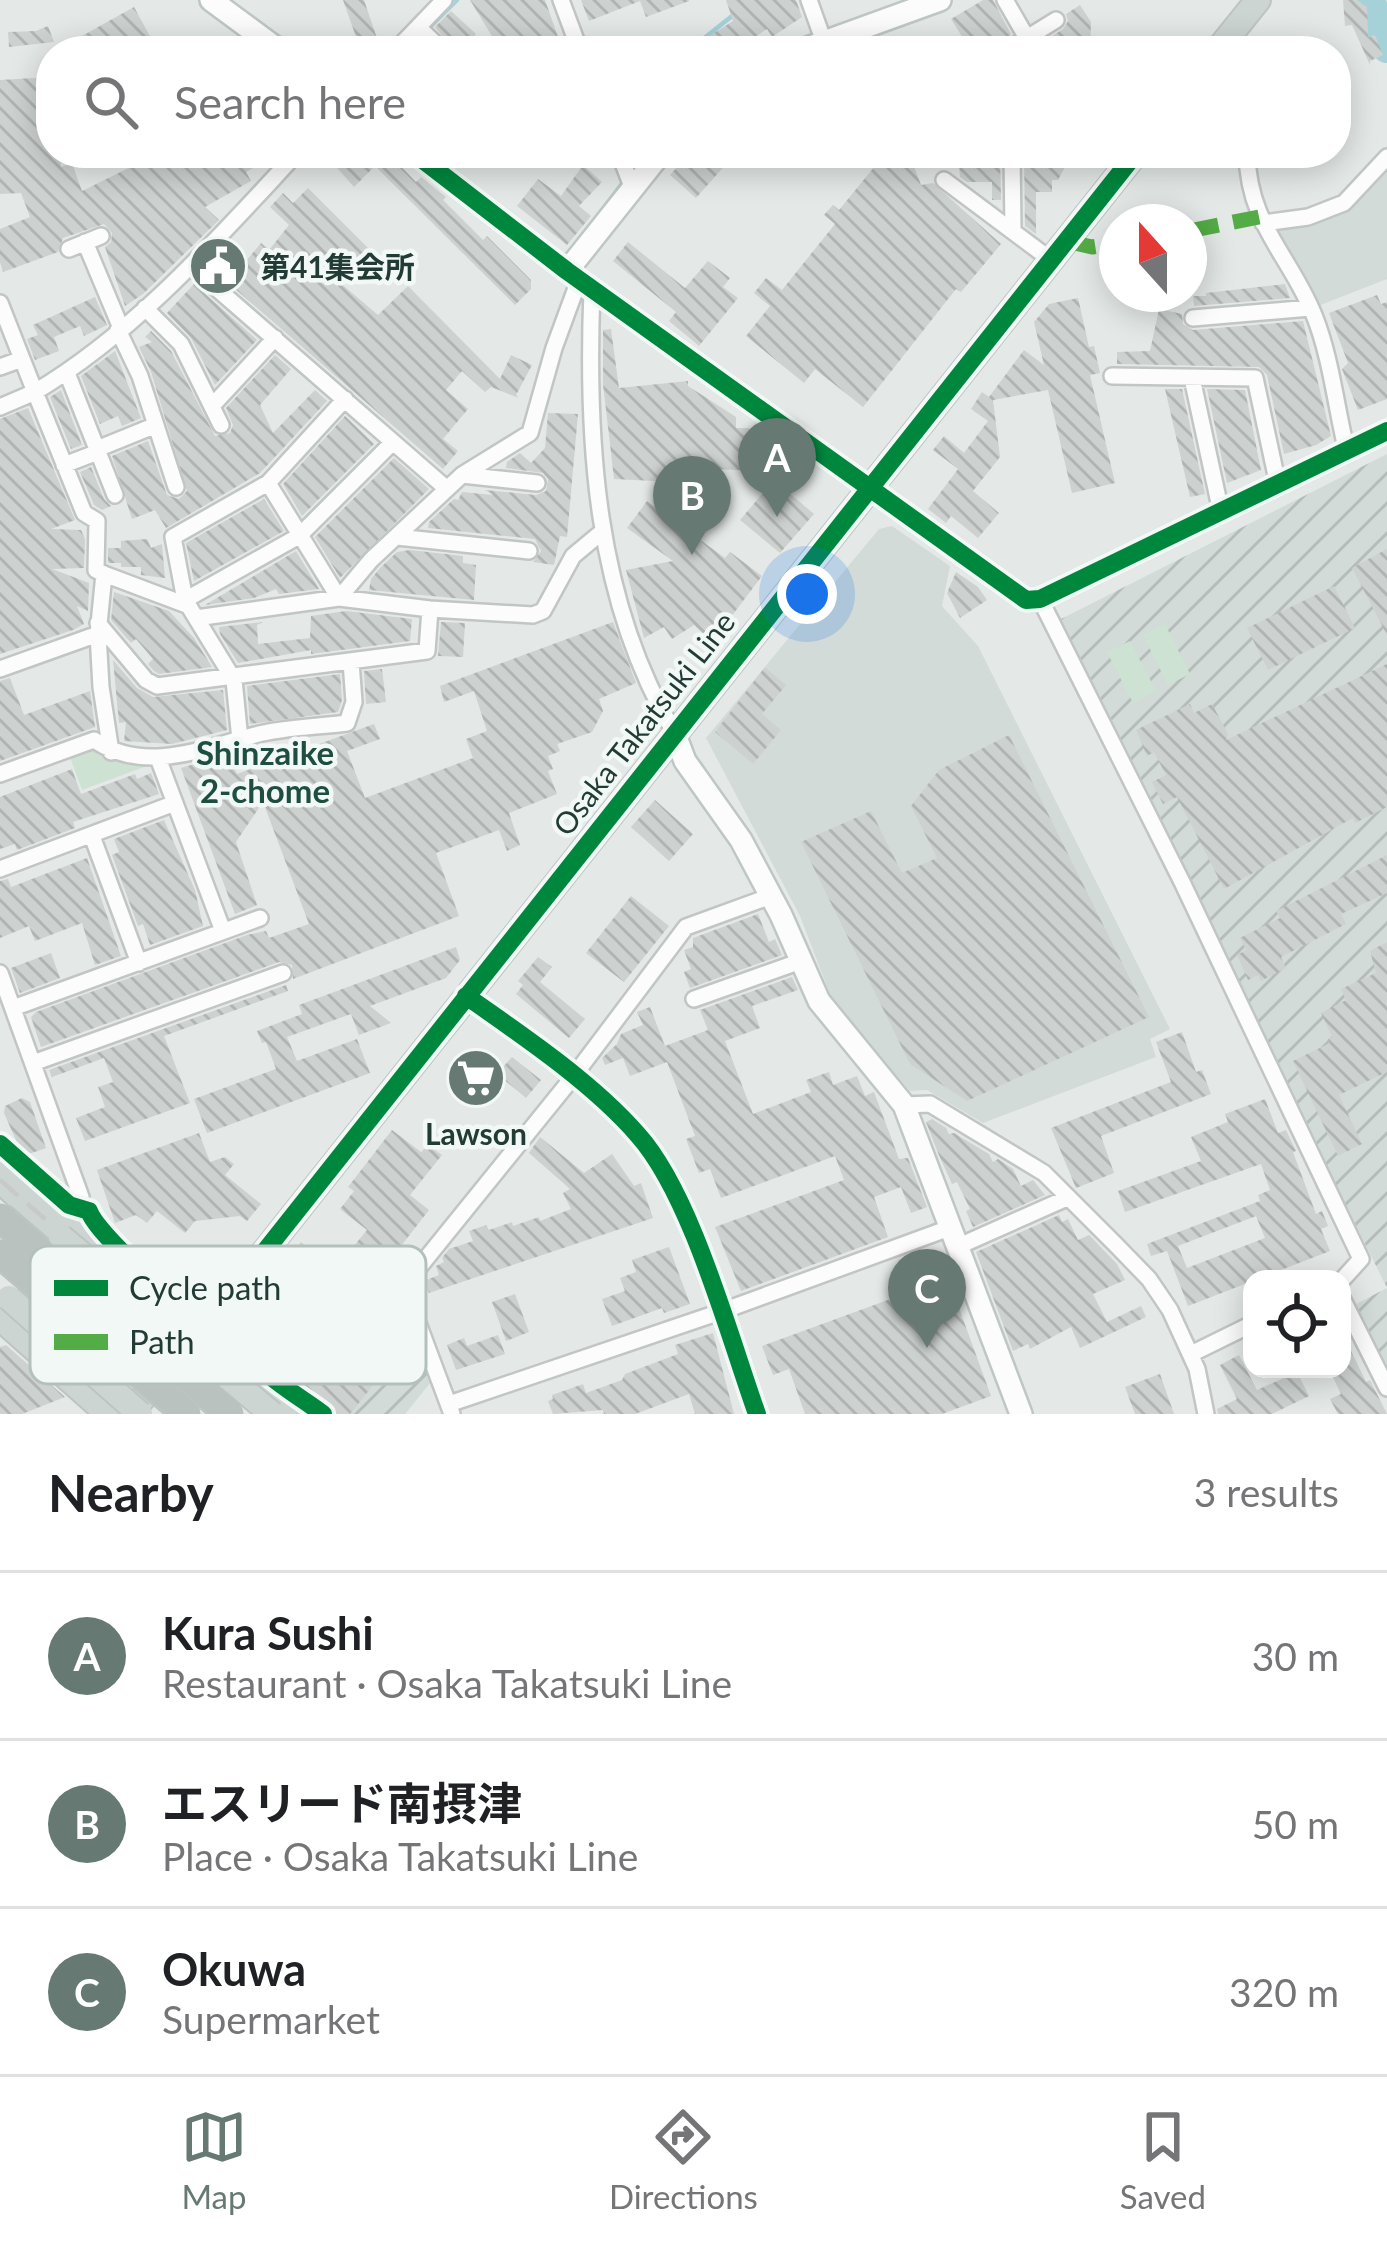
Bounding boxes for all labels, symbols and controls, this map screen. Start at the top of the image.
search box [36,36,1351,168]
icon: search [78,69,144,135]
text: Search here [174,75,406,129]
north arrow [1099,204,1207,312]
public building icon: 第41集会所 [187,235,249,297]
place label: 第41集会所 [260,248,415,284]
pin: A [738,418,816,517]
pin: B [653,456,731,555]
your location [777,564,837,624]
street label: Osaka Takatsuki Line [545,604,741,842]
district label: Shinzaike 2-chome [196,732,334,810]
supermarket icon: Lawson [445,1047,507,1109]
place label: Lawson [425,1115,527,1151]
legend [30,1246,426,1384]
pin: C [888,1249,966,1348]
text: Cycle path [129,1267,281,1307]
map controls [1243,1270,1351,1378]
button: locate [1243,1270,1351,1378]
text: Path [129,1321,195,1361]
text: Nearby [48,1462,214,1523]
text: 3 results [1194,1469,1339,1515]
text: Kura Sushi [162,1606,374,1660]
text: A [73,1633,101,1679]
text: 30 m [1252,1633,1339,1679]
text: Restaurant · Osaka Takatsuki Line [162,1660,732,1706]
text: エスリード南摂津 [162,1776,522,1830]
text: B [74,1801,100,1847]
text: 50 m [1252,1801,1339,1847]
text: Place · Osaka Takatsuki Line [162,1833,638,1879]
text: Okuwa [162,1942,306,1996]
text: C [74,1969,100,2015]
text: 320 m [1229,1969,1339,2015]
text: Supermarket [162,1996,380,2042]
tab: Map [181,2104,247,2216]
tab: Directions [609,2104,758,2216]
tab: Saved [1120,2104,1206,2216]

